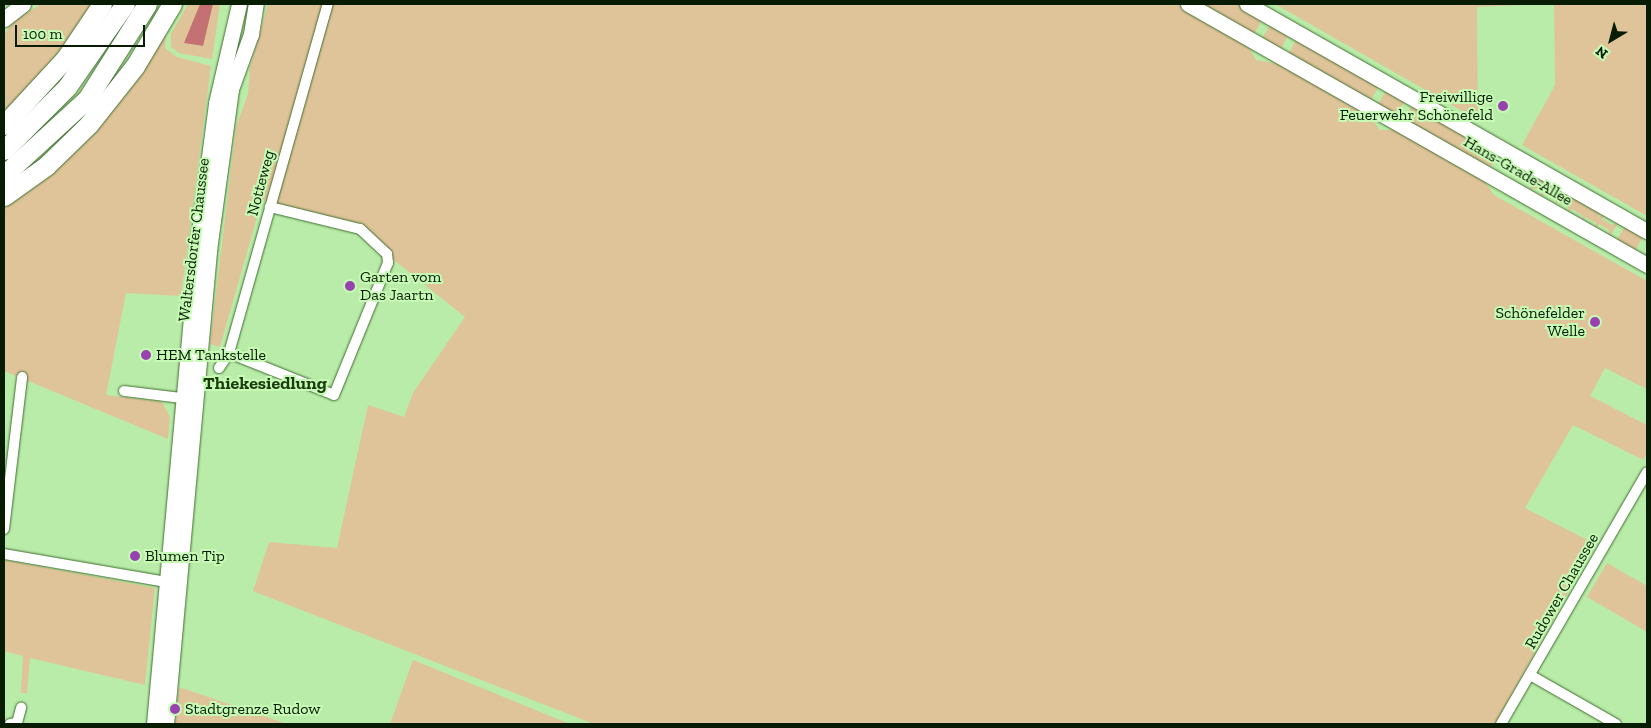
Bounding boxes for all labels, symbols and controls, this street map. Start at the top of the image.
scale bar [18,15,148,47]
north arrow [1586,15,1636,65]
text: 100 m [23,25,62,43]
text: N [1592,42,1611,62]
place label: Freiwillige Feuerwehr Schönefeld [1339,87,1493,125]
marker: Freiwillige Feuerwehr Schönefeld [1497,100,1509,112]
street label: Hans-Grade-Allee [1460,132,1576,210]
street label: Notteweg [243,148,279,218]
street label: Waltersdorfer Chaussee [174,157,214,323]
place label: Garten vom Das Jaartn [360,267,442,305]
marker: Garten vom Das Jaartn [344,280,356,292]
place label: Schönefelder Welle [1495,303,1585,341]
marker: Schönefelder Welle [1589,316,1601,328]
place label: HEM Tankstelle [156,345,266,365]
marker: HEM Tankstelle [140,349,152,361]
district label: Thiekesiedlung [203,372,327,394]
street label: Rudower Chaussee [1521,530,1603,652]
place label: Blumen Tip [145,546,225,566]
marker: Blumen Tip [129,550,141,562]
place label: Stadtgrenze Rudow [185,699,321,719]
marker: Stadtgrenze Rudow [169,703,181,715]

